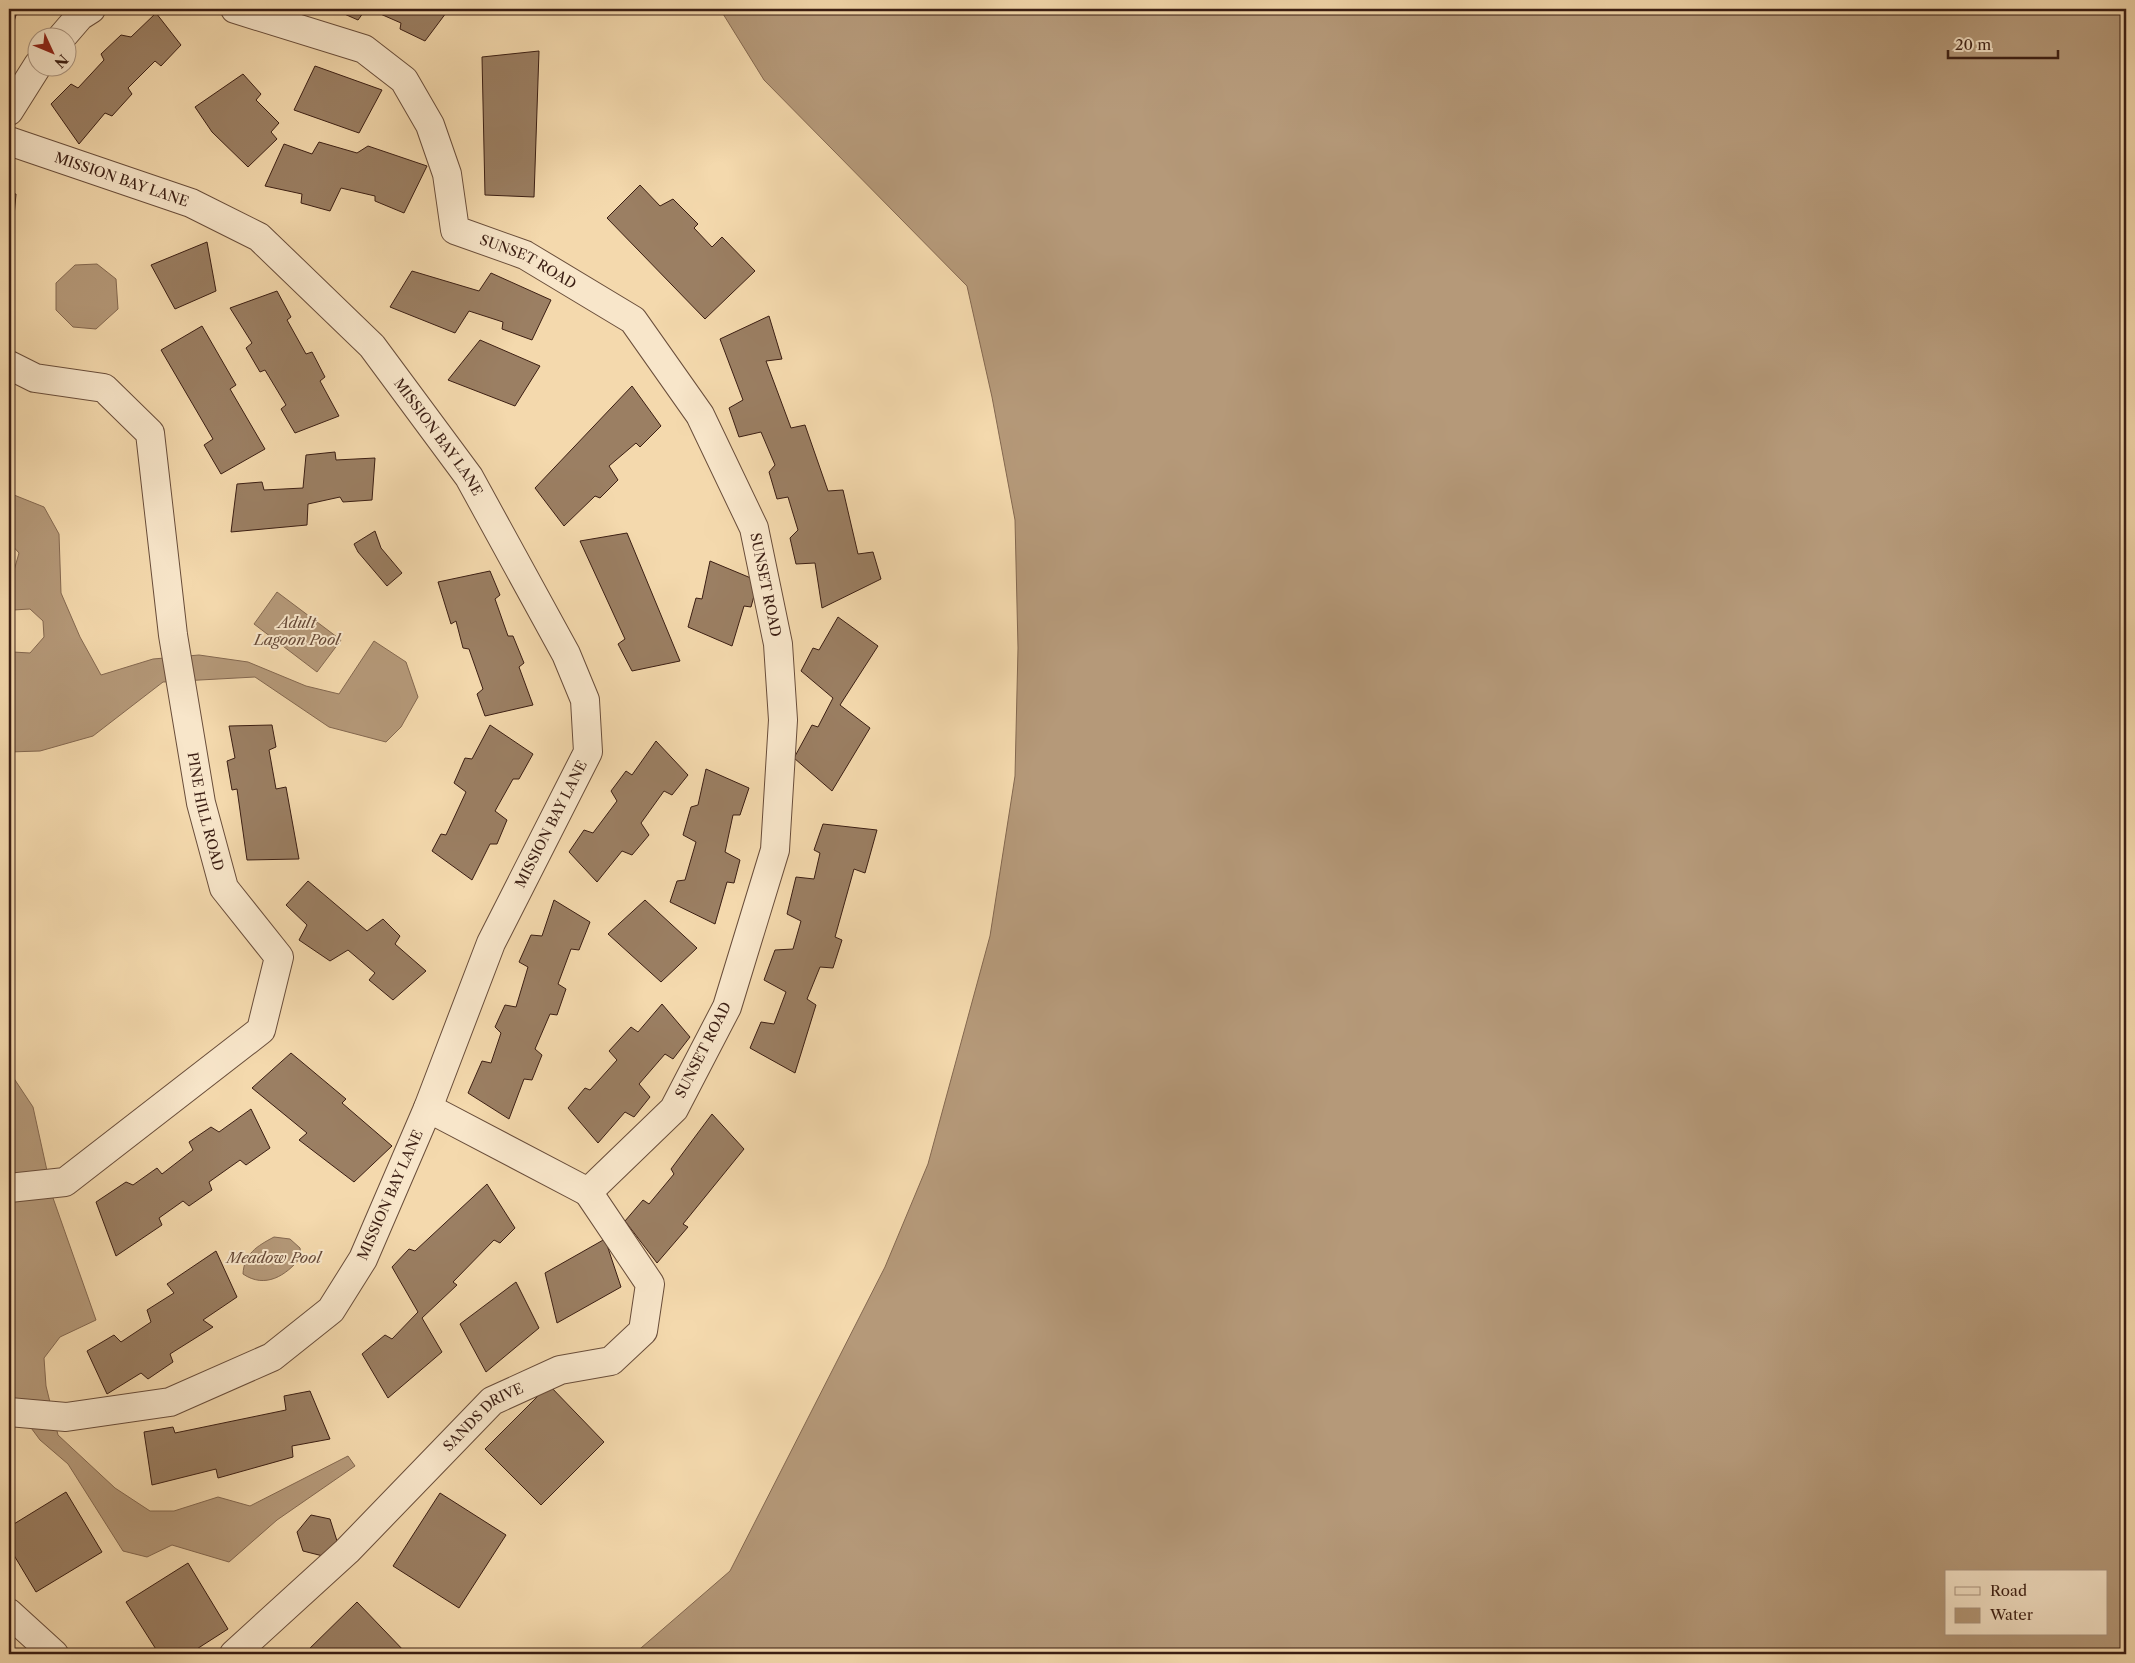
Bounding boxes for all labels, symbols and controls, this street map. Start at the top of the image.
north arrow [28,28,78,78]
scale bar [1948,28,2058,60]
text: 20 m [1955,35,1991,54]
text: N [51,50,72,72]
street label: MISSION BAY LANE [52,148,191,211]
street label: SUNSET ROAD [477,231,580,293]
street label: MISSION BAY LANE [390,375,487,499]
street label: SUNSET ROAD [746,531,785,638]
water label: Adult Lagoon Pool [253,613,342,649]
street label: PINE HILL ROAD [184,751,228,873]
street label: MISSION BAY LANE [511,757,591,891]
street label: SUNSET ROAD [671,999,735,1101]
street label: MISSION BAY LANE [353,1127,427,1263]
water label: Meadow Pool [225,1248,323,1267]
street label: SANDS DRIVE [439,1379,526,1455]
legend [1945,1570,2108,1636]
text: Road [1990,1581,2027,1600]
text: Water [1989,1605,2034,1624]

